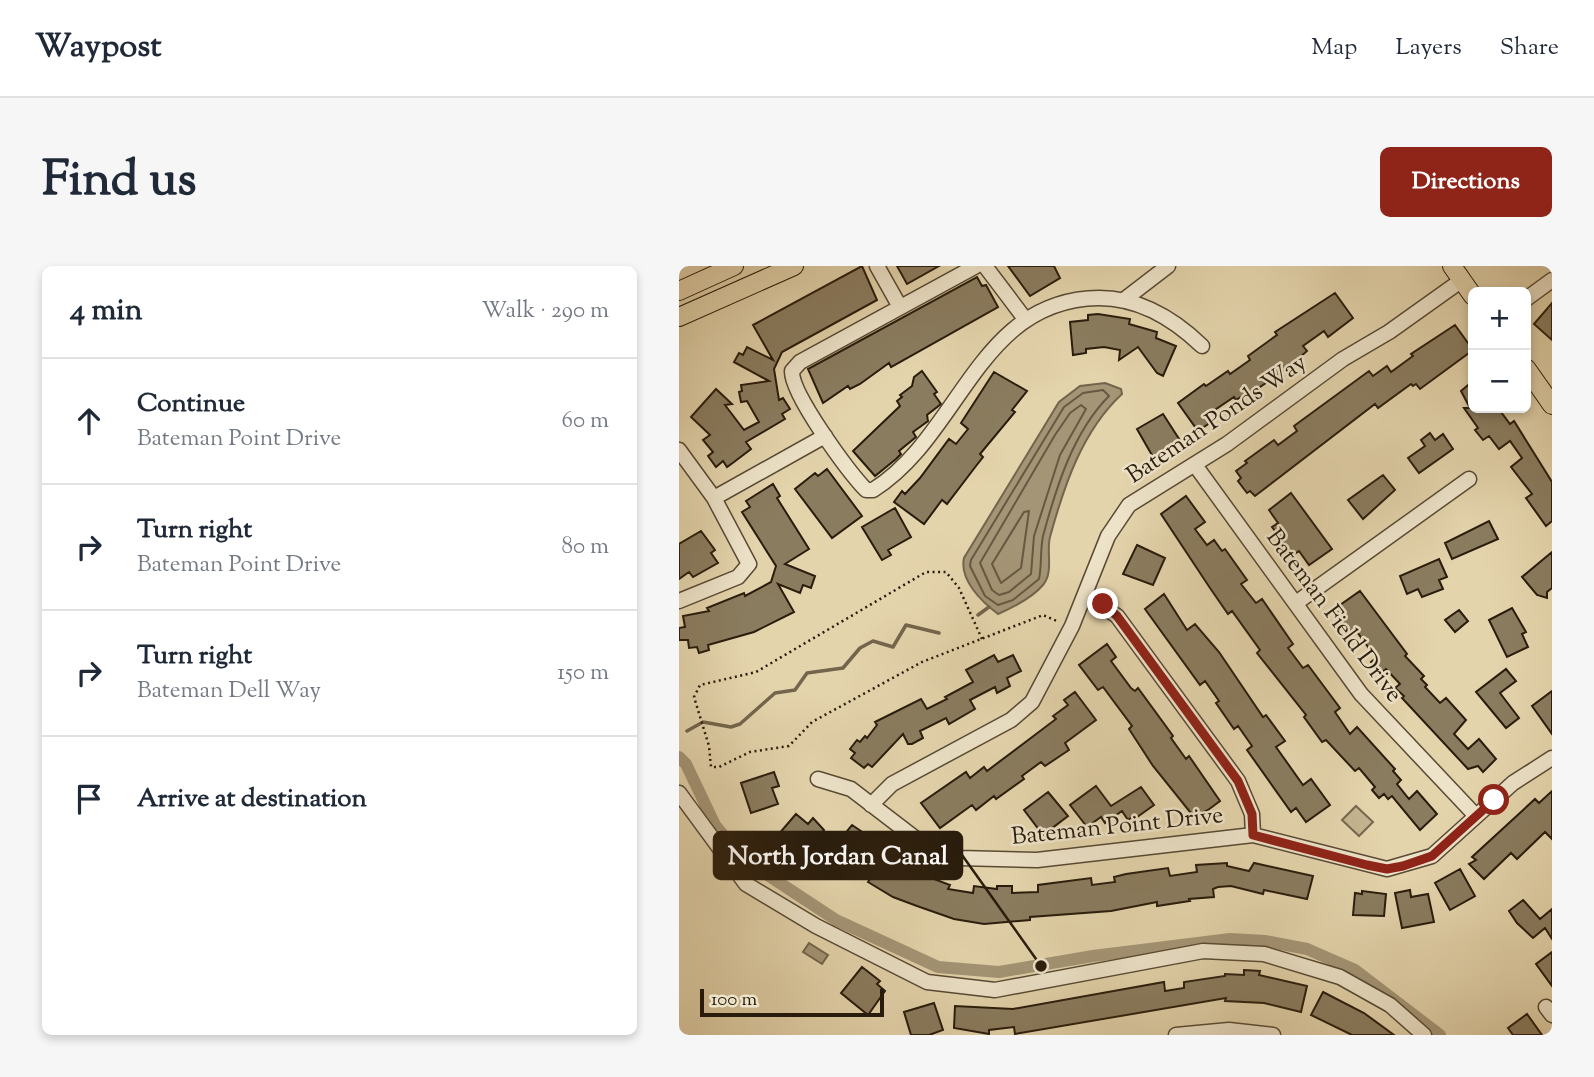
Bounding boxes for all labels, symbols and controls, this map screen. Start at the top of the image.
text: Waypost [35,24,162,72]
text: Map [1311,31,1357,65]
text: Layers [1395,31,1462,65]
text: Share [1500,31,1559,65]
text: Find us [42,147,196,217]
button: Directions [1380,147,1552,217]
map controls [1468,287,1531,413]
button: + [1468,287,1531,350]
text: 4 min [70,290,143,333]
text: Walk · 290 m [481,295,609,328]
street label: Bateman Ponds Way [1120,347,1314,493]
button: − [1468,350,1531,413]
text: Continue [137,386,245,423]
icon: ahead [70,402,108,440]
text: 60 m [561,405,609,438]
text: Bateman Point Drive [137,423,341,456]
text: Turn right [137,512,252,549]
street label: Bateman Field Drive [1257,522,1410,710]
icon: right [70,528,108,566]
text: 80 m [561,531,609,564]
text: Bateman Point Drive [137,549,341,582]
route end [1087,588,1118,619]
text: Turn right [137,638,252,675]
icon: right [70,654,108,692]
text: 150 m [557,657,609,690]
text: Bateman Dell Way [137,675,321,708]
icon: arrive [70,780,108,818]
text: Arrive at destination [137,781,367,818]
route start [1478,784,1509,815]
street label: Bateman Point Drive [1010,799,1225,855]
callout: North Jordan Canal [714,832,962,879]
text: North Jordan Canal [728,839,949,876]
scale bar [700,986,884,1018]
text: 100 m [711,987,757,1014]

